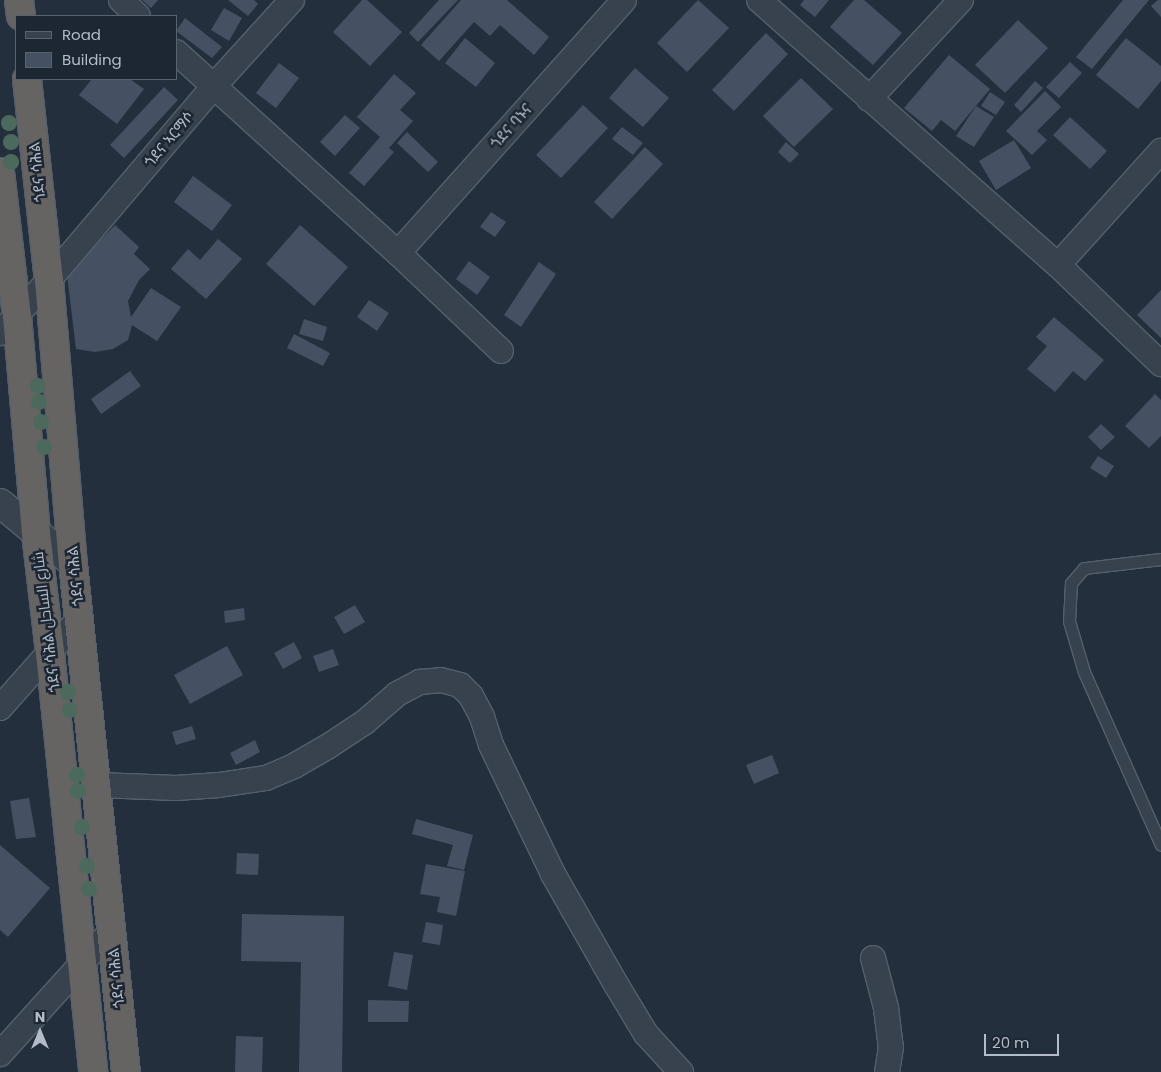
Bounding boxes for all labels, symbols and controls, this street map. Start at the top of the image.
legend [15,15,178,80]
text: Road [62,24,101,45]
text: Building [62,49,122,70]
street label: ጎደና ባኑና [486,100,536,152]
street label: ጎደና ኣርማሶ [140,107,198,171]
street label: ጎደና ሳሕል [25,141,49,203]
street label: ጎደና ሳሕል [63,545,87,607]
street label: ጎደና ሳሕል شارع الساحل [28,551,64,693]
street label: ጎደና ሳሕል [104,947,128,1009]
north arrow [15,1007,65,1057]
text: N [35,1007,45,1027]
scale bar [986,1024,1061,1056]
text: 20 m [992,1032,1030,1053]

